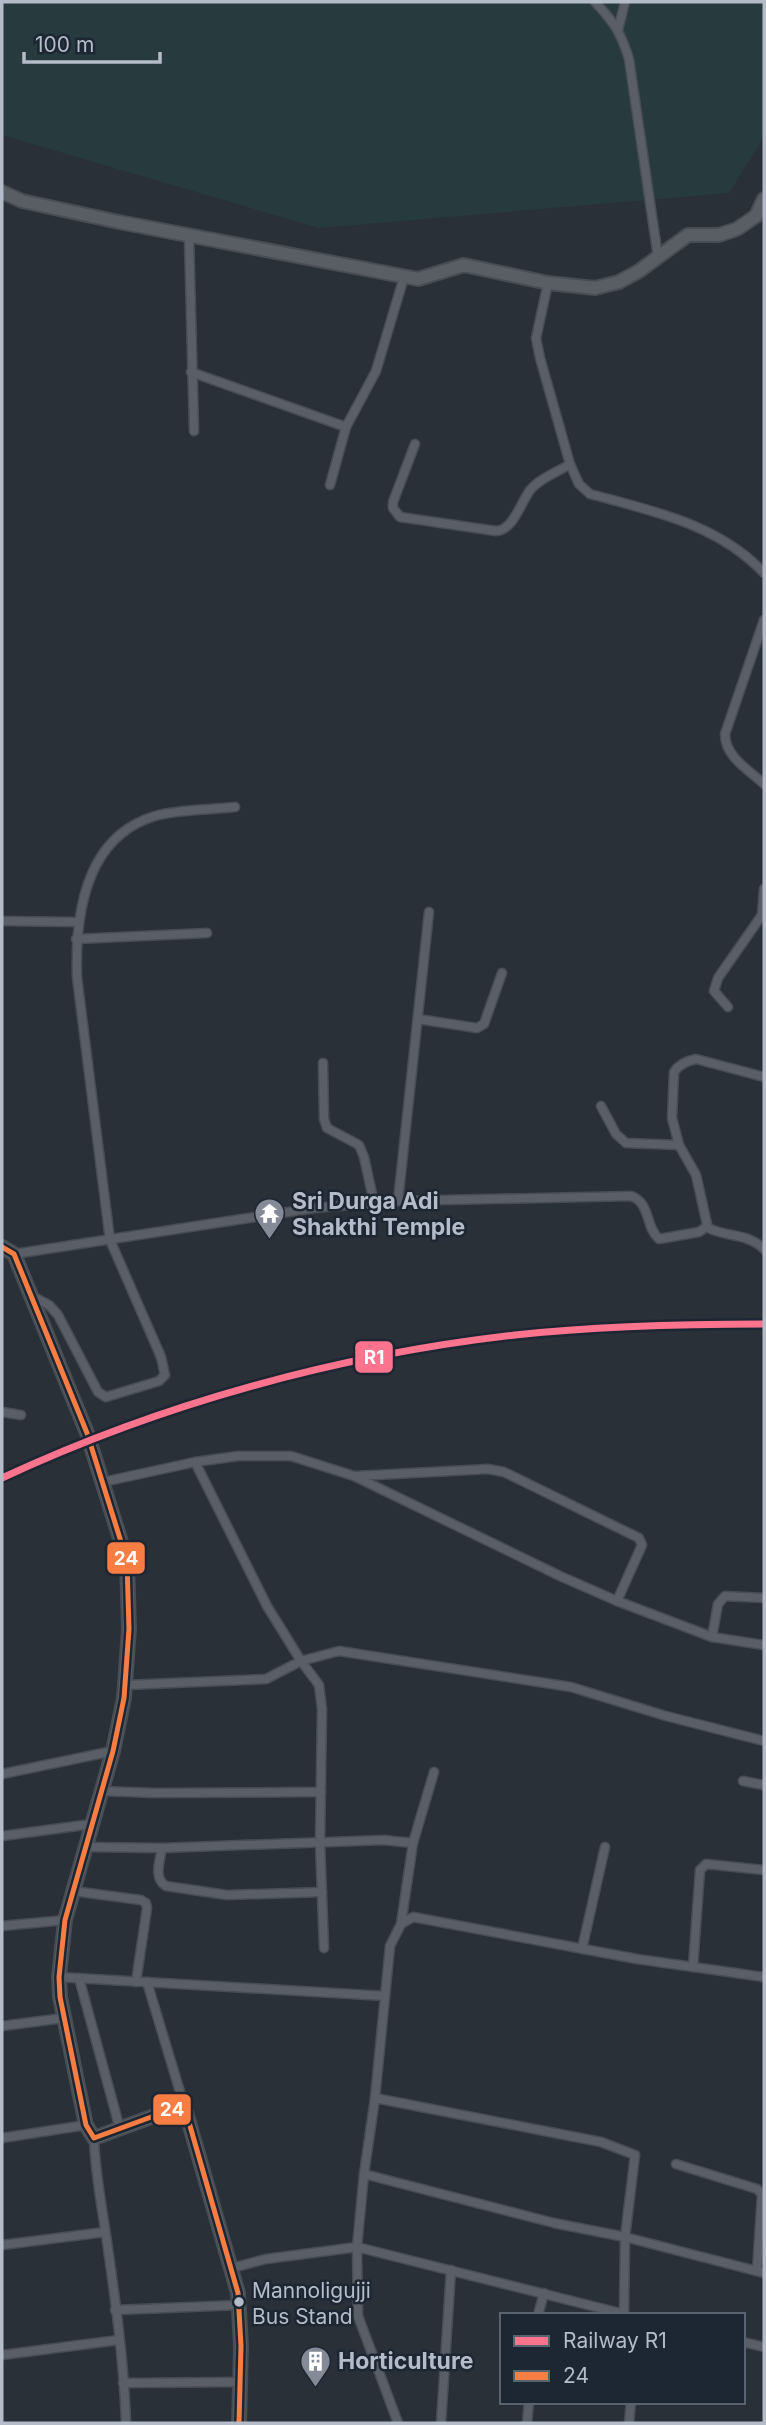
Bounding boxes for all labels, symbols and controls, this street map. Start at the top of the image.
scale bar [24,21,161,65]
text: 100 m [35,32,94,57]
place label: Sri Durga Adi Shakthi Temple [292,1187,465,1241]
temple icon: Sri Durga Adi Shakthi Temple [252,1197,286,1241]
line badge: R1 [354,1340,394,1374]
text: R1 [364,1346,384,1369]
line badge: 24 [106,1541,146,1575]
text: 24 [114,1547,138,1570]
line badge: 24 [152,2093,192,2126]
text: 24 [160,2098,184,2121]
place label: Mannoligujji Bus Stand [252,2278,371,2329]
marker: Mannoligujji Bus Stand [232,2295,246,2309]
legend [500,2313,745,2404]
text: Railway R1 [563,2328,667,2353]
building icon: Horticulture [298,2344,332,2388]
place label: Horticulture [338,2347,473,2375]
text: 24 [563,2363,589,2388]

